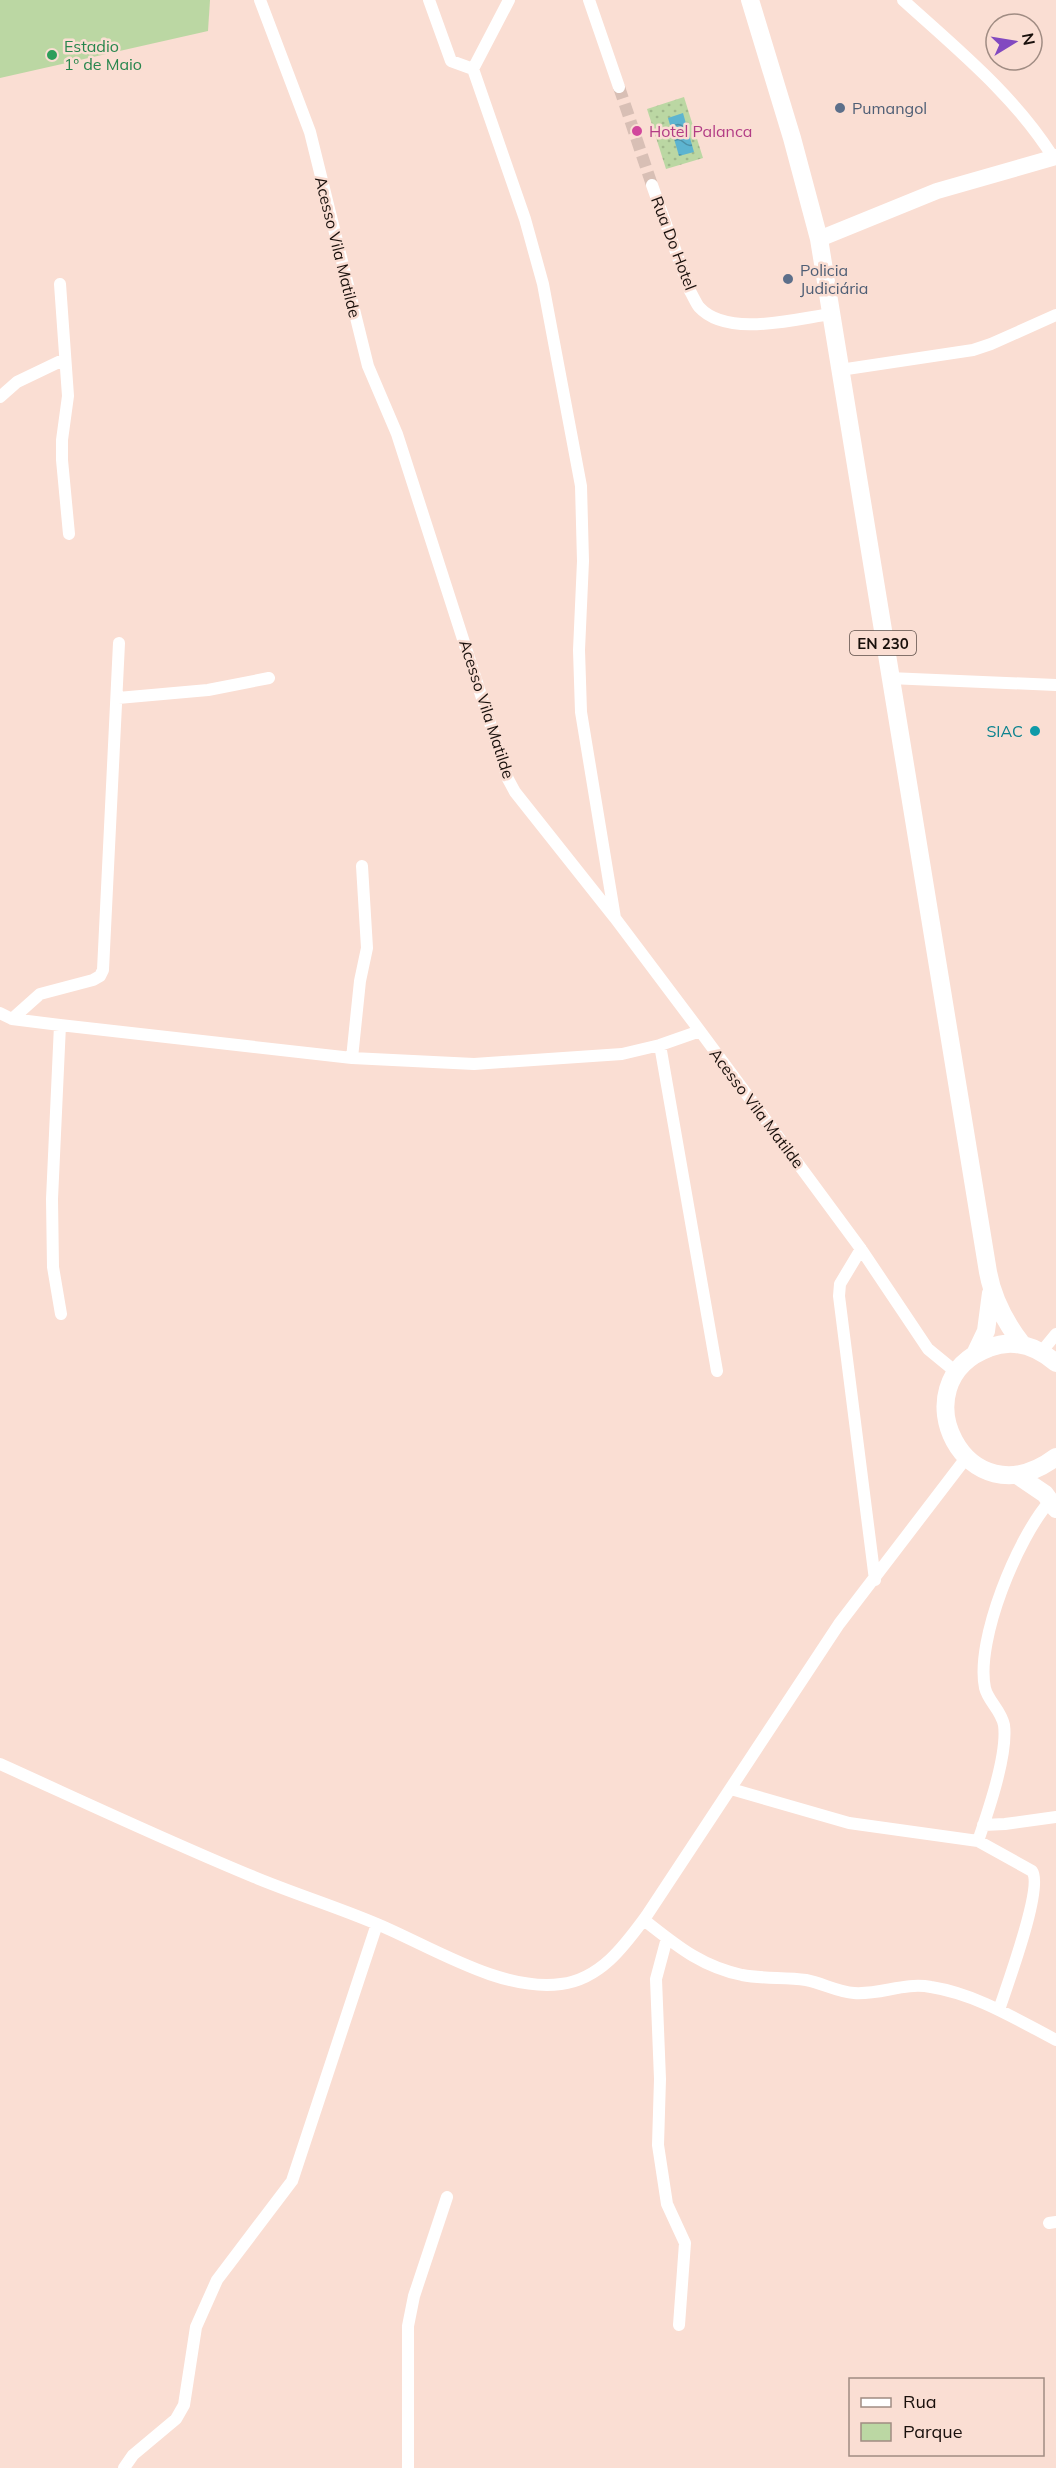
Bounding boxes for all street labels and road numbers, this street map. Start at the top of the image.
street label: Acesso Vila Matilde [311,174,365,320]
street label: Rua Do Hotel [647,193,701,293]
road number: EN 230 [850,631,916,655]
street label: Acesso Vila Matilde [455,637,519,781]
street label: Acesso Vila Matilde [705,1044,809,1172]

